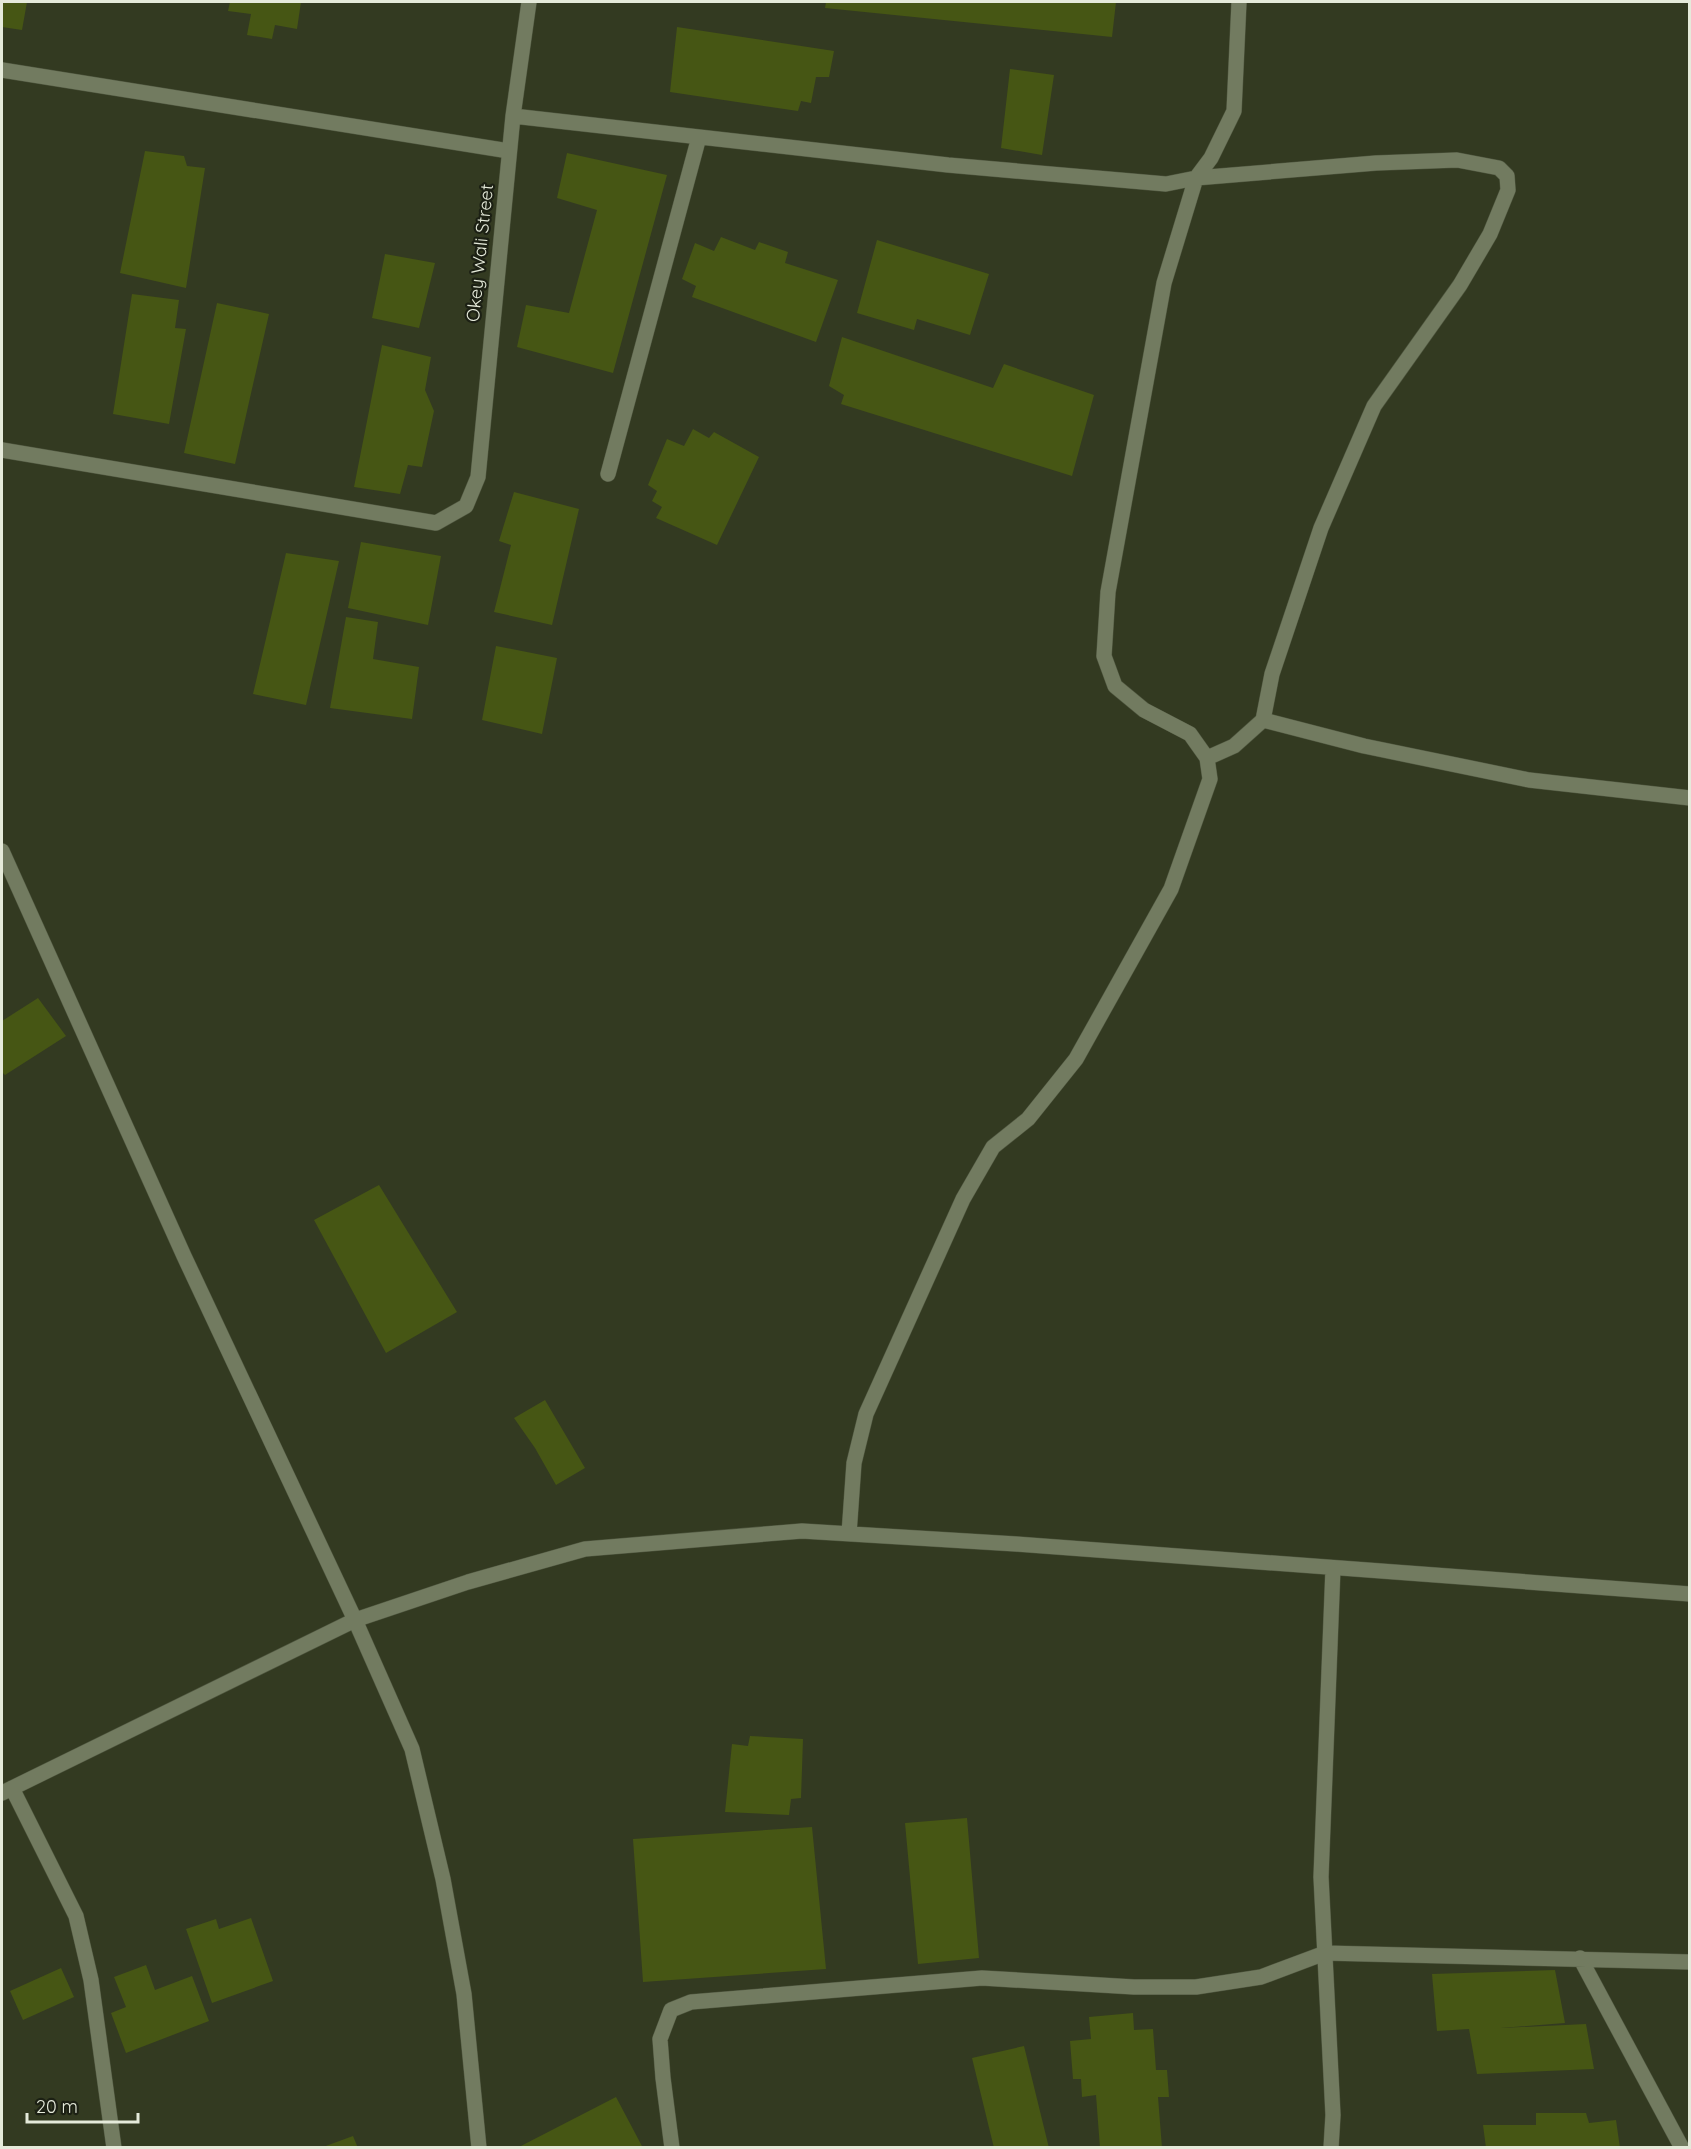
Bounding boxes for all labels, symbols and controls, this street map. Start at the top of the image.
street label: Okey Wali Street [461,183,498,323]
scale bar [27,2086,138,2124]
text: 20 m [36,2095,78,2118]

